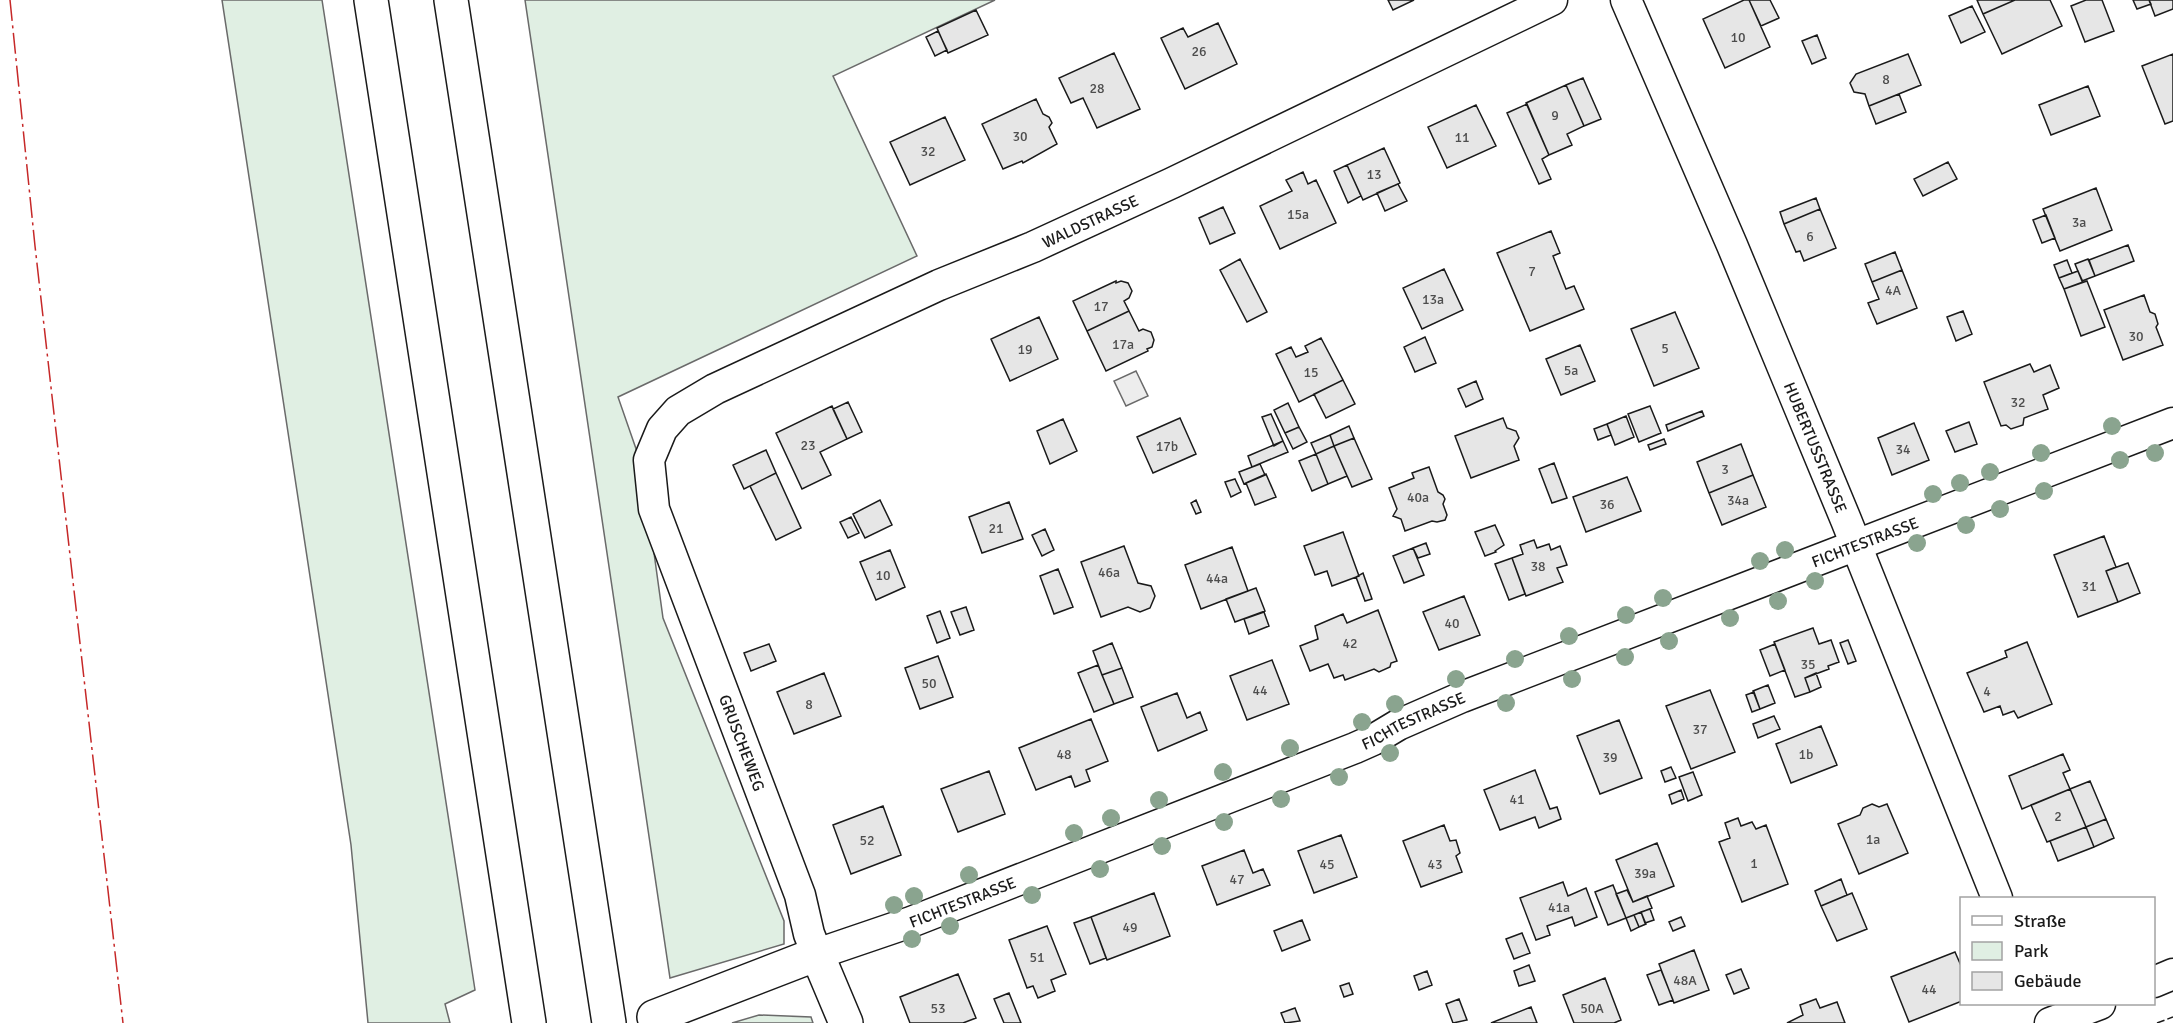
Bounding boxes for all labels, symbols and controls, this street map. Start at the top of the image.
house number: 10 [1730,29,1746,46]
house number: 26 [1191,43,1207,60]
house number: 8 [1882,71,1890,88]
house number: 28 [1089,80,1105,97]
house number: 9 [1551,107,1559,124]
house number: 30 [1012,128,1028,145]
house number: 11 [1454,129,1470,146]
house number: 32 [920,143,936,160]
house number: 13 [1366,166,1382,183]
street label: WALDSTRASSE [1039,191,1142,253]
house number: 15a [1287,206,1309,223]
house number: 3a [2072,214,2086,231]
house number: 6 [1806,228,1814,245]
house number: 7 [1528,263,1536,280]
house number: 4A [1885,282,1901,299]
house number: 13a [1422,291,1444,308]
house number: 17 [1093,298,1109,315]
house number: 30 [2128,328,2144,345]
house number: 17a [1112,336,1134,353]
house number: 5 [1661,340,1669,357]
house number: 19 [1017,341,1033,358]
house number: 5a [1564,362,1578,379]
house number: 15 [1303,364,1319,381]
street label: HUBERTUSSTRASSE [1779,379,1851,516]
house number: 32 [2010,394,2026,411]
house number: 23 [800,437,816,454]
house number: 17b [1156,438,1178,455]
house number: 34 [1895,441,1911,458]
house number: 3 [1721,461,1729,478]
house number: 40a [1407,489,1429,506]
house number: 34a [1727,492,1749,509]
house number: 36 [1599,496,1615,513]
street label: FICHTESTRASSE [1809,513,1922,572]
house number: 21 [988,520,1004,537]
house number: 38 [1530,558,1546,575]
house number: 46a [1098,564,1120,581]
house number: 10 [875,567,891,584]
house number: 44a [1206,570,1228,587]
house number: 31 [2081,578,2097,595]
house number: 40 [1444,615,1460,632]
house number: 42 [1342,635,1358,652]
house number: 35 [1800,656,1816,673]
house number: 50 [921,675,937,692]
house number: 44 [1252,682,1268,699]
house number: 4 [1983,683,1991,700]
street label: FICHTESTRASSE [1359,688,1468,755]
street label: GRUSCHEWEG [714,692,769,794]
house number: 8 [805,696,813,713]
house number: 37 [1692,721,1708,738]
house number: 48 [1056,746,1072,763]
house number: 1b [1799,746,1813,763]
house number: 39 [1602,749,1618,766]
house number: 41 [1509,791,1525,808]
house number: 2 [2054,808,2062,825]
house number: 1a [1866,831,1880,848]
house number: 52 [859,832,875,849]
house number: 1 [1750,855,1758,872]
house number: 45 [1319,856,1335,873]
house number: 43 [1427,856,1443,873]
house number: 39a [1634,865,1656,882]
house number: 47 [1229,871,1245,888]
street label: FICHTESTRASSE [907,873,1019,933]
legend [1960,897,2155,1005]
house number: 41a [1548,899,1570,916]
text: Straße [2014,910,2066,932]
house number: 49 [1122,919,1138,936]
text: Park [2014,940,2049,962]
house number: 51 [1029,949,1045,966]
text: Gebäude [2014,970,2082,992]
house number: 48A [1673,972,1697,989]
house number: 44 [1921,981,1937,998]
house number: 53 [930,1000,946,1017]
house number: 50A [1580,1000,1604,1017]

